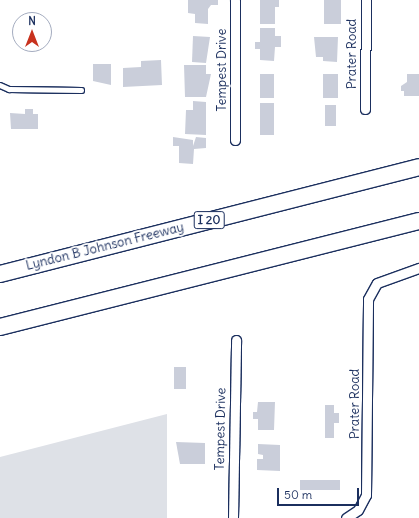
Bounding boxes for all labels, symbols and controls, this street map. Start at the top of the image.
north arrow [12,12,52,52]
text: N [28,14,36,28]
street label: Prater Road [344,19,360,89]
street label: Tempest Drive [214,29,230,111]
road number: I 20 [193,210,225,230]
street label: Lyndon B Johnson Freeway [24,220,186,274]
street label: Prater Road [347,369,363,439]
street label: Tempest Drive [212,387,230,471]
scale bar [279,480,361,506]
text: 50 m [284,487,312,502]

